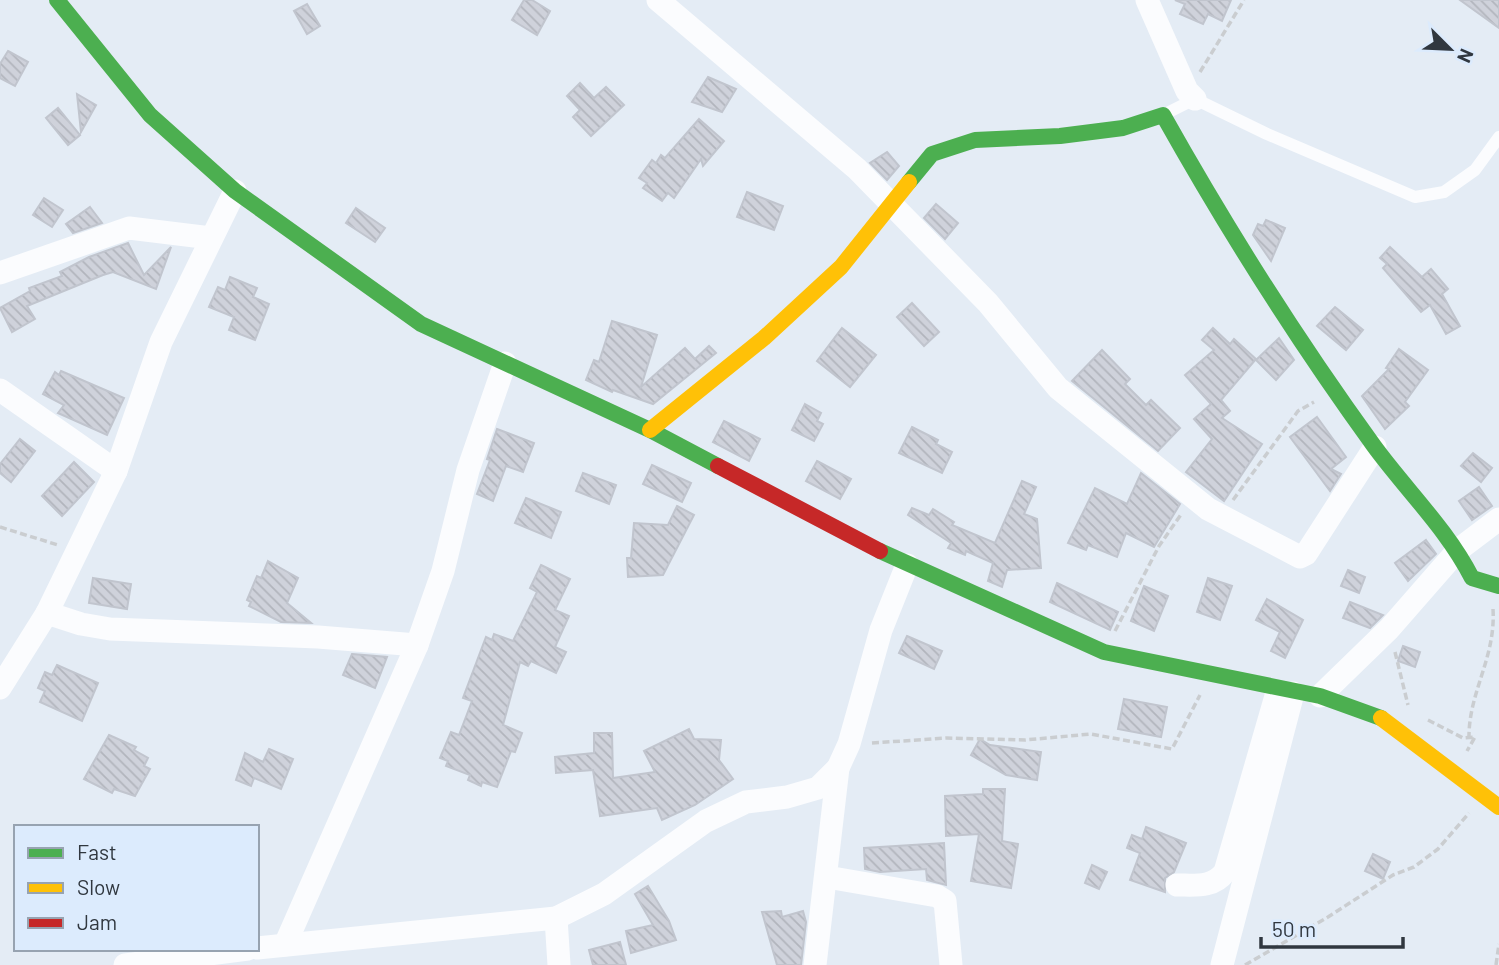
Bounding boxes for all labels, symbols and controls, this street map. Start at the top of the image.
north arrow [1415,14,1485,84]
text: N [1453,46,1479,67]
legend [14,825,259,951]
text: Fast [77,839,117,864]
text: Slow [77,874,120,899]
scale bar [1261,906,1403,950]
text: Jam [77,909,117,934]
text: 50 m [1272,916,1316,941]

